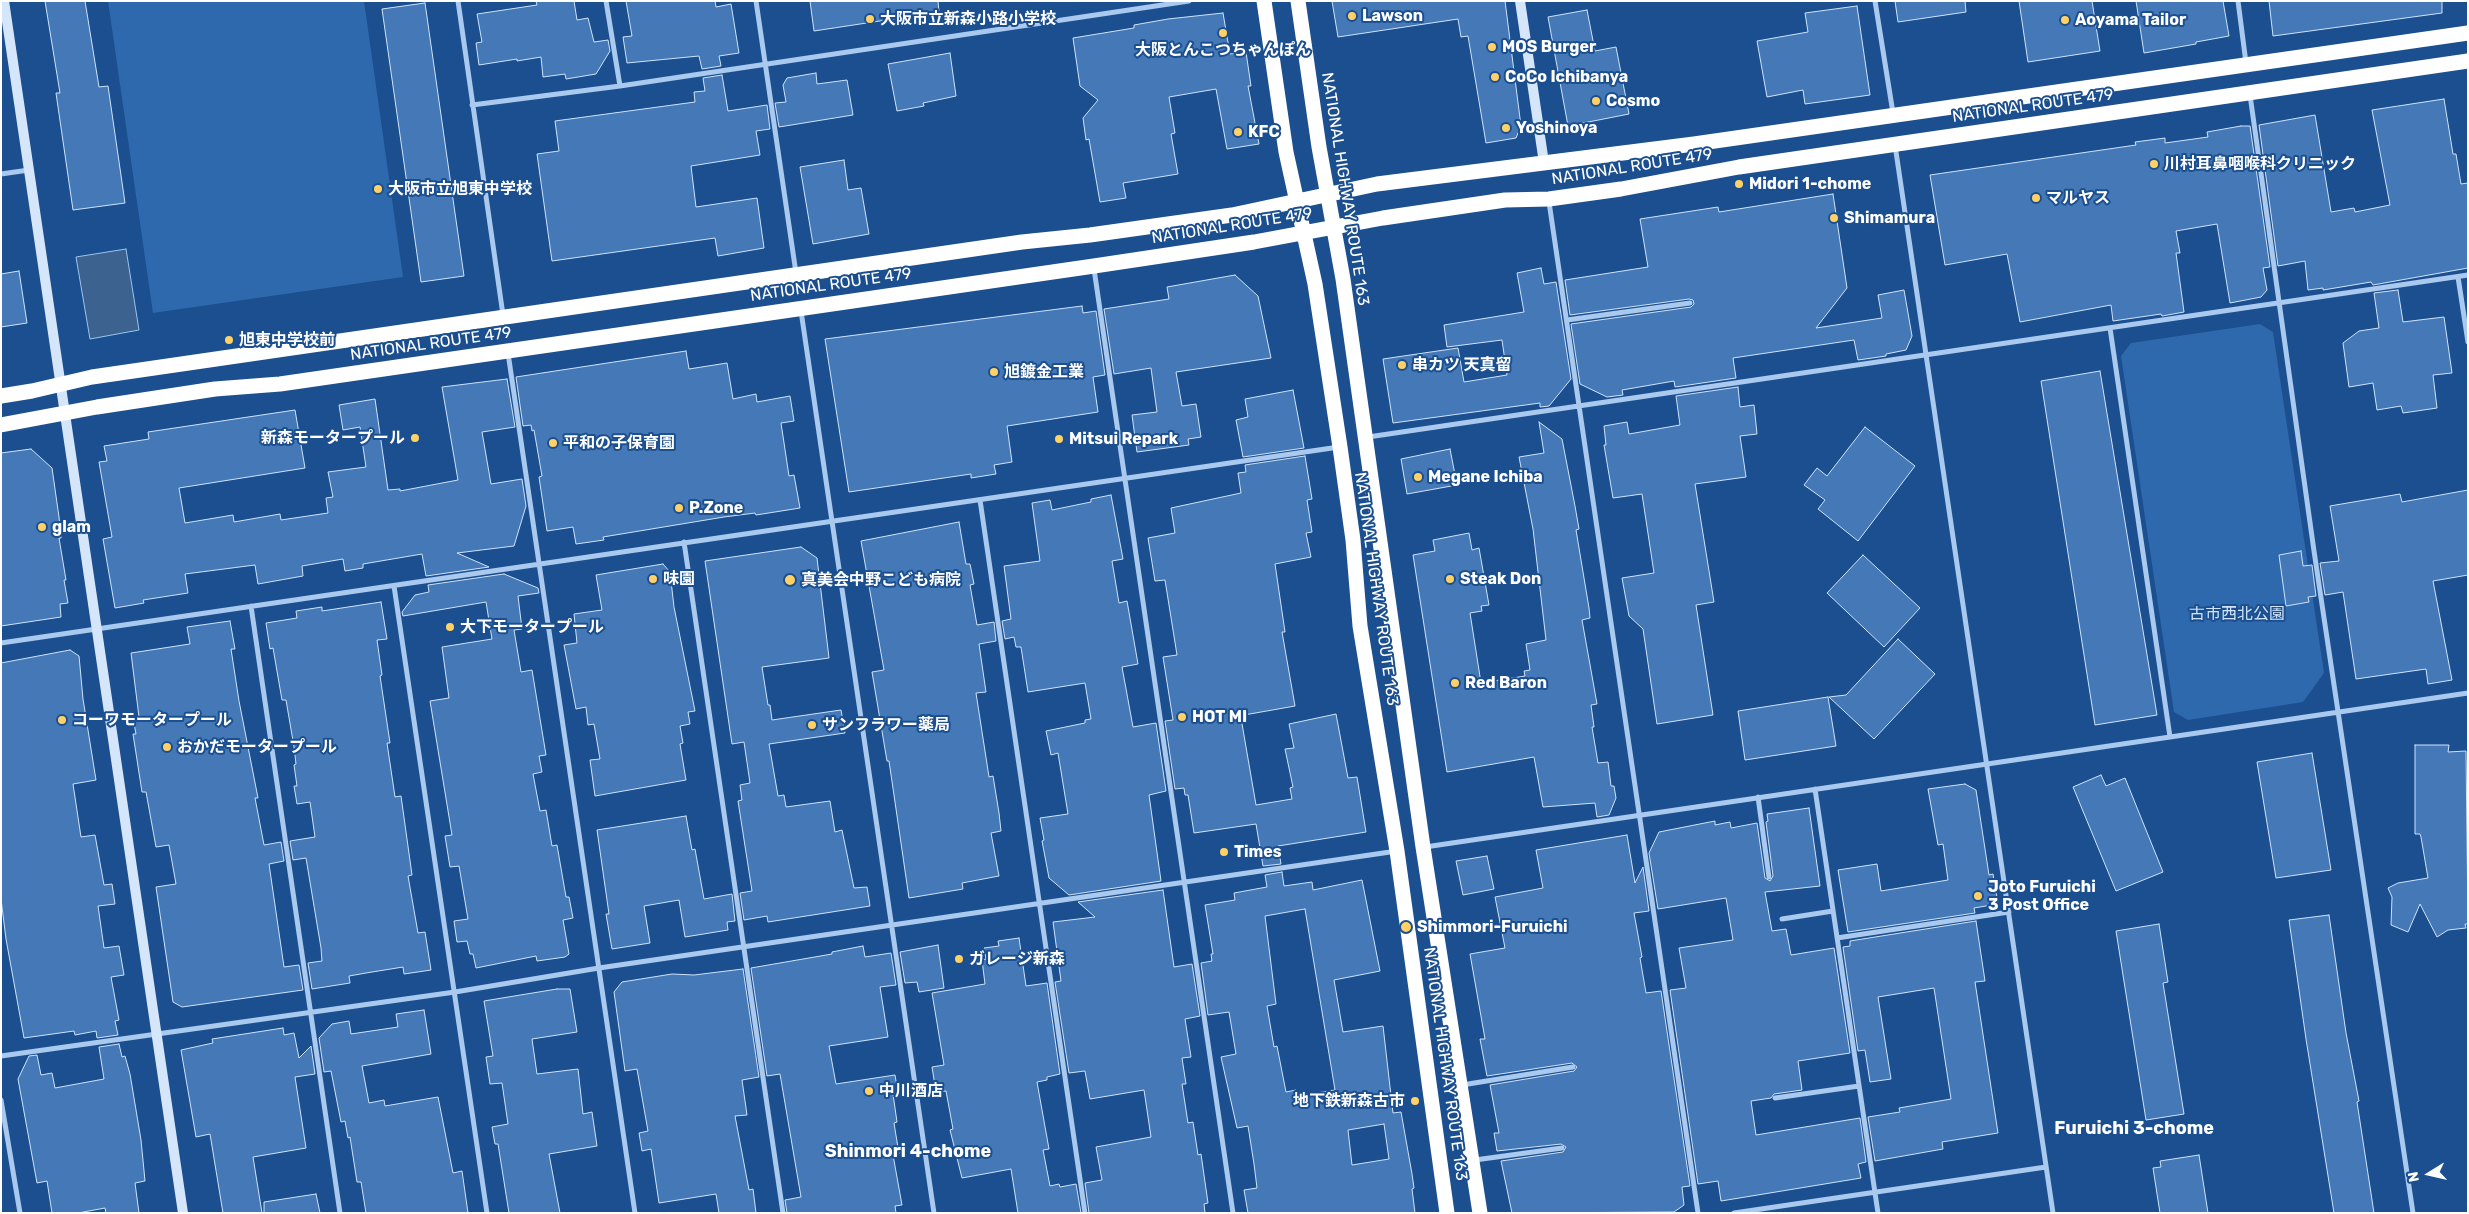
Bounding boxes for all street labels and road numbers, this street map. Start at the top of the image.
street label: NATIONAL HIGHWAY ROUTE 163 [1317,71,1373,307]
street label: NATIONAL ROUTE 479 [1951,85,2115,127]
street label: NATIONAL ROUTE 479 [1550,145,1714,189]
street label: NATIONAL ROUTE 479 [1150,204,1314,248]
street label: NATIONAL ROUTE 479 [749,264,913,306]
street label: NATIONAL ROUTE 479 [349,323,513,365]
street label: NATIONAL HIGHWAY ROUTE 163 [1350,471,1402,707]
street label: NATIONAL HIGHWAY ROUTE 163 [1419,946,1471,1182]

